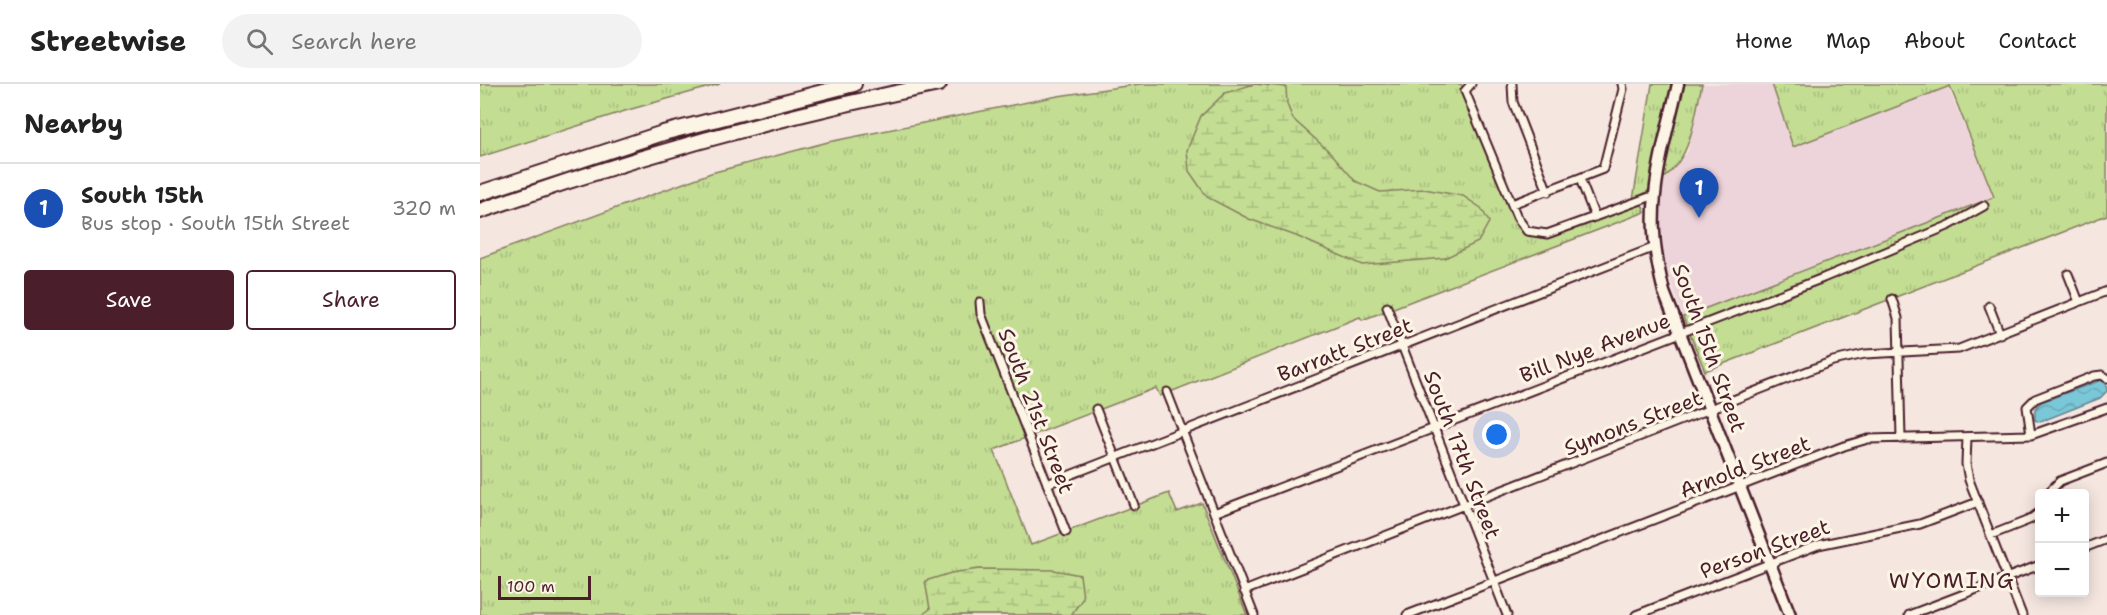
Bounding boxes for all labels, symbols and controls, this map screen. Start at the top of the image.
search box [222,14,642,68]
text: Streetwise [30,22,186,60]
icon: search [243,25,276,58]
text: Search here [291,27,417,56]
text: Home [1735,27,1793,55]
text: Map [1826,27,1871,55]
text: About [1904,27,1965,55]
text: Contact [1998,27,2077,55]
text: Nearby [24,106,123,141]
pin: 1 [1680,168,1718,218]
text: South 15th [81,181,204,210]
text: 1 [39,195,48,221]
text: 320 m [392,195,456,221]
text: Bus stop · South 15th Street [81,210,350,236]
street label: South 15th Street [1666,260,1752,436]
button: Save [24,270,234,330]
button: Share [246,270,456,330]
street label: Bill Nye Avenue [1516,306,1674,390]
street label: Barratt Street [1274,311,1416,389]
street label: South 21st Street [992,324,1080,498]
street label: South 17th Street [1417,367,1507,543]
street label: Symons Street [1560,384,1706,462]
your location [1482,420,1511,449]
street label: Arnold Street [1676,429,1814,505]
map controls [2035,489,2089,597]
button: + [2035,489,2089,543]
street label: Person Street [1696,513,1834,585]
button: − [2035,543,2089,597]
district label: WYOMING [1889,566,2015,595]
scale bar [498,573,591,600]
text: 100 m [507,576,555,597]

